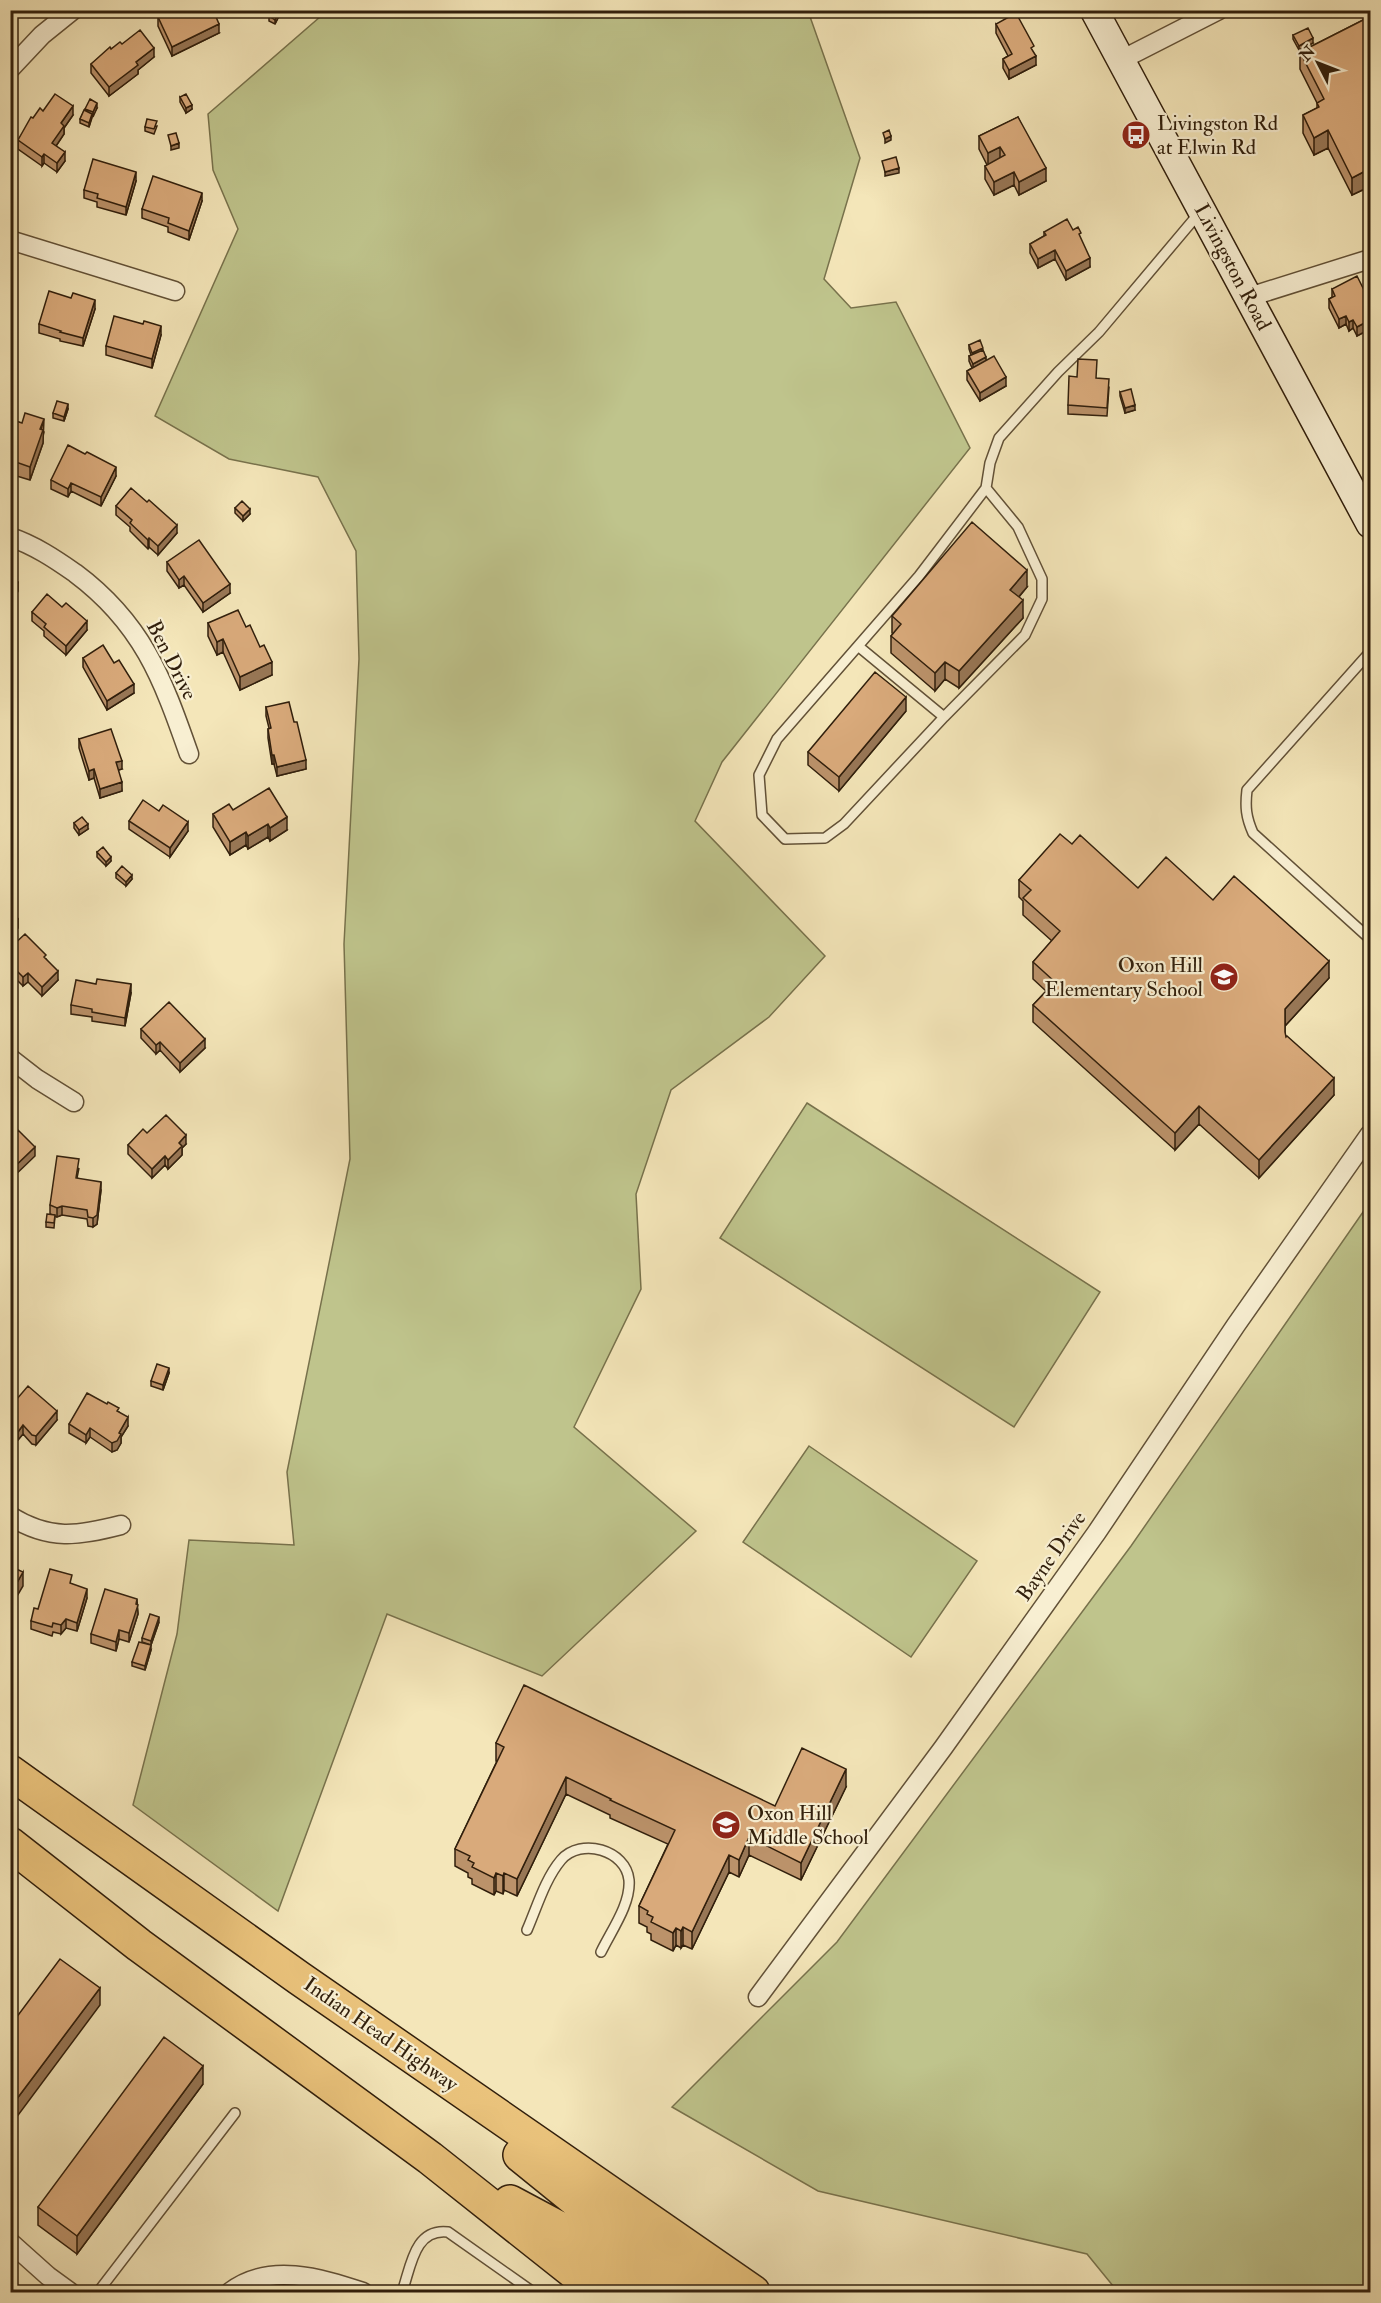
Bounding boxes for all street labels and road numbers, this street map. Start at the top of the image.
street label: Livingston Road [1188,199,1278,336]
street label: Ben Drive [140,616,203,705]
street label: Bayne Drive [1011,1506,1092,1606]
street label: Indian Head Highway [298,1971,464,2098]

